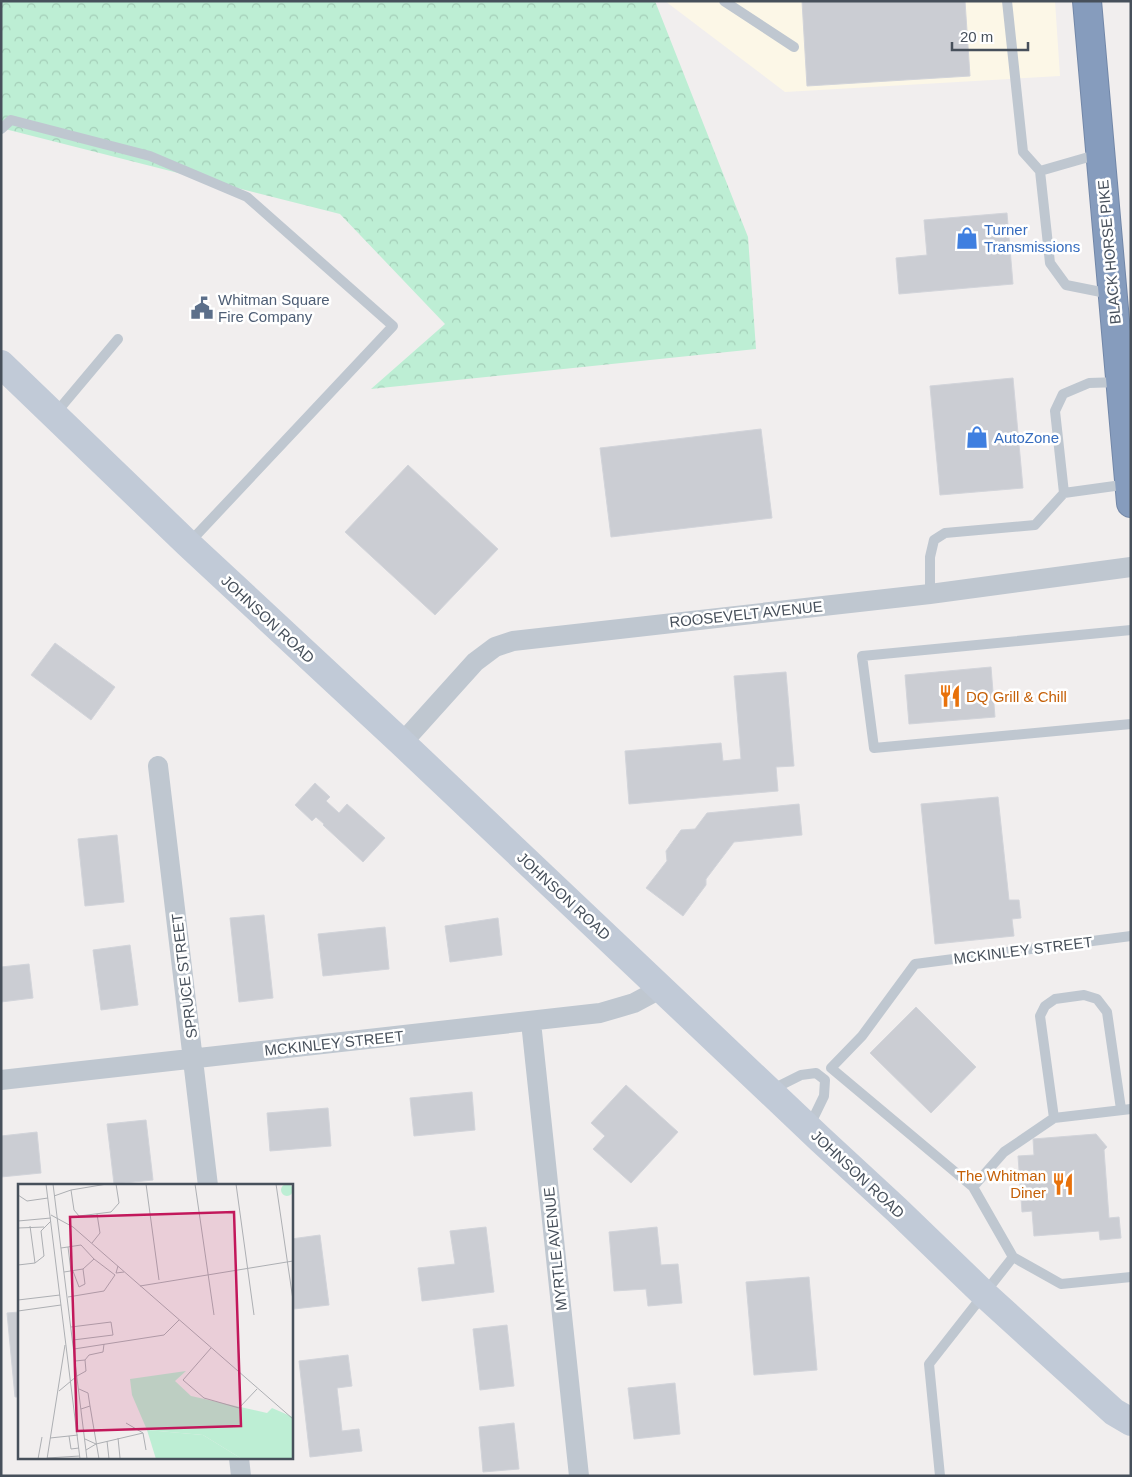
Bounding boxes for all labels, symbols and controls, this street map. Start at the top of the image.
scale bar [952,20,1028,52]
text: 20 m [960,28,993,45]
street label: BLACK HORSE PIKE [1094,179,1124,325]
place label: Turner Transmissions [984,221,1080,255]
shop icon: Turner Transmissions [954,225,980,251]
place label: Whitman Square Fire Company [218,291,330,325]
public building icon: Whitman Square Fire Company [189,295,215,321]
shop icon: AutoZone [964,424,990,450]
place label: AutoZone [994,429,1059,446]
street label: JOHNSON ROAD [218,572,318,667]
street label: ROOSEVELT AVENUE [668,597,824,631]
restaurant icon: DQ Grill & Chill [937,683,963,709]
place label: DQ Grill & Chill [966,688,1067,705]
street label: JOHNSON ROAD [514,849,614,944]
street label: SPRUCE STREET [168,913,200,1039]
street label: MCKINLEY STREET [953,933,1093,967]
street label: MCKINLEY STREET [264,1027,404,1059]
street label: JOHNSON ROAD [808,1127,908,1222]
place label: The Whitman Diner [957,1167,1046,1201]
restaurant icon: The Whitman Diner [1050,1171,1076,1197]
inset map [18,1184,292,1460]
street label: MYRTLE AVENUE [540,1186,570,1312]

